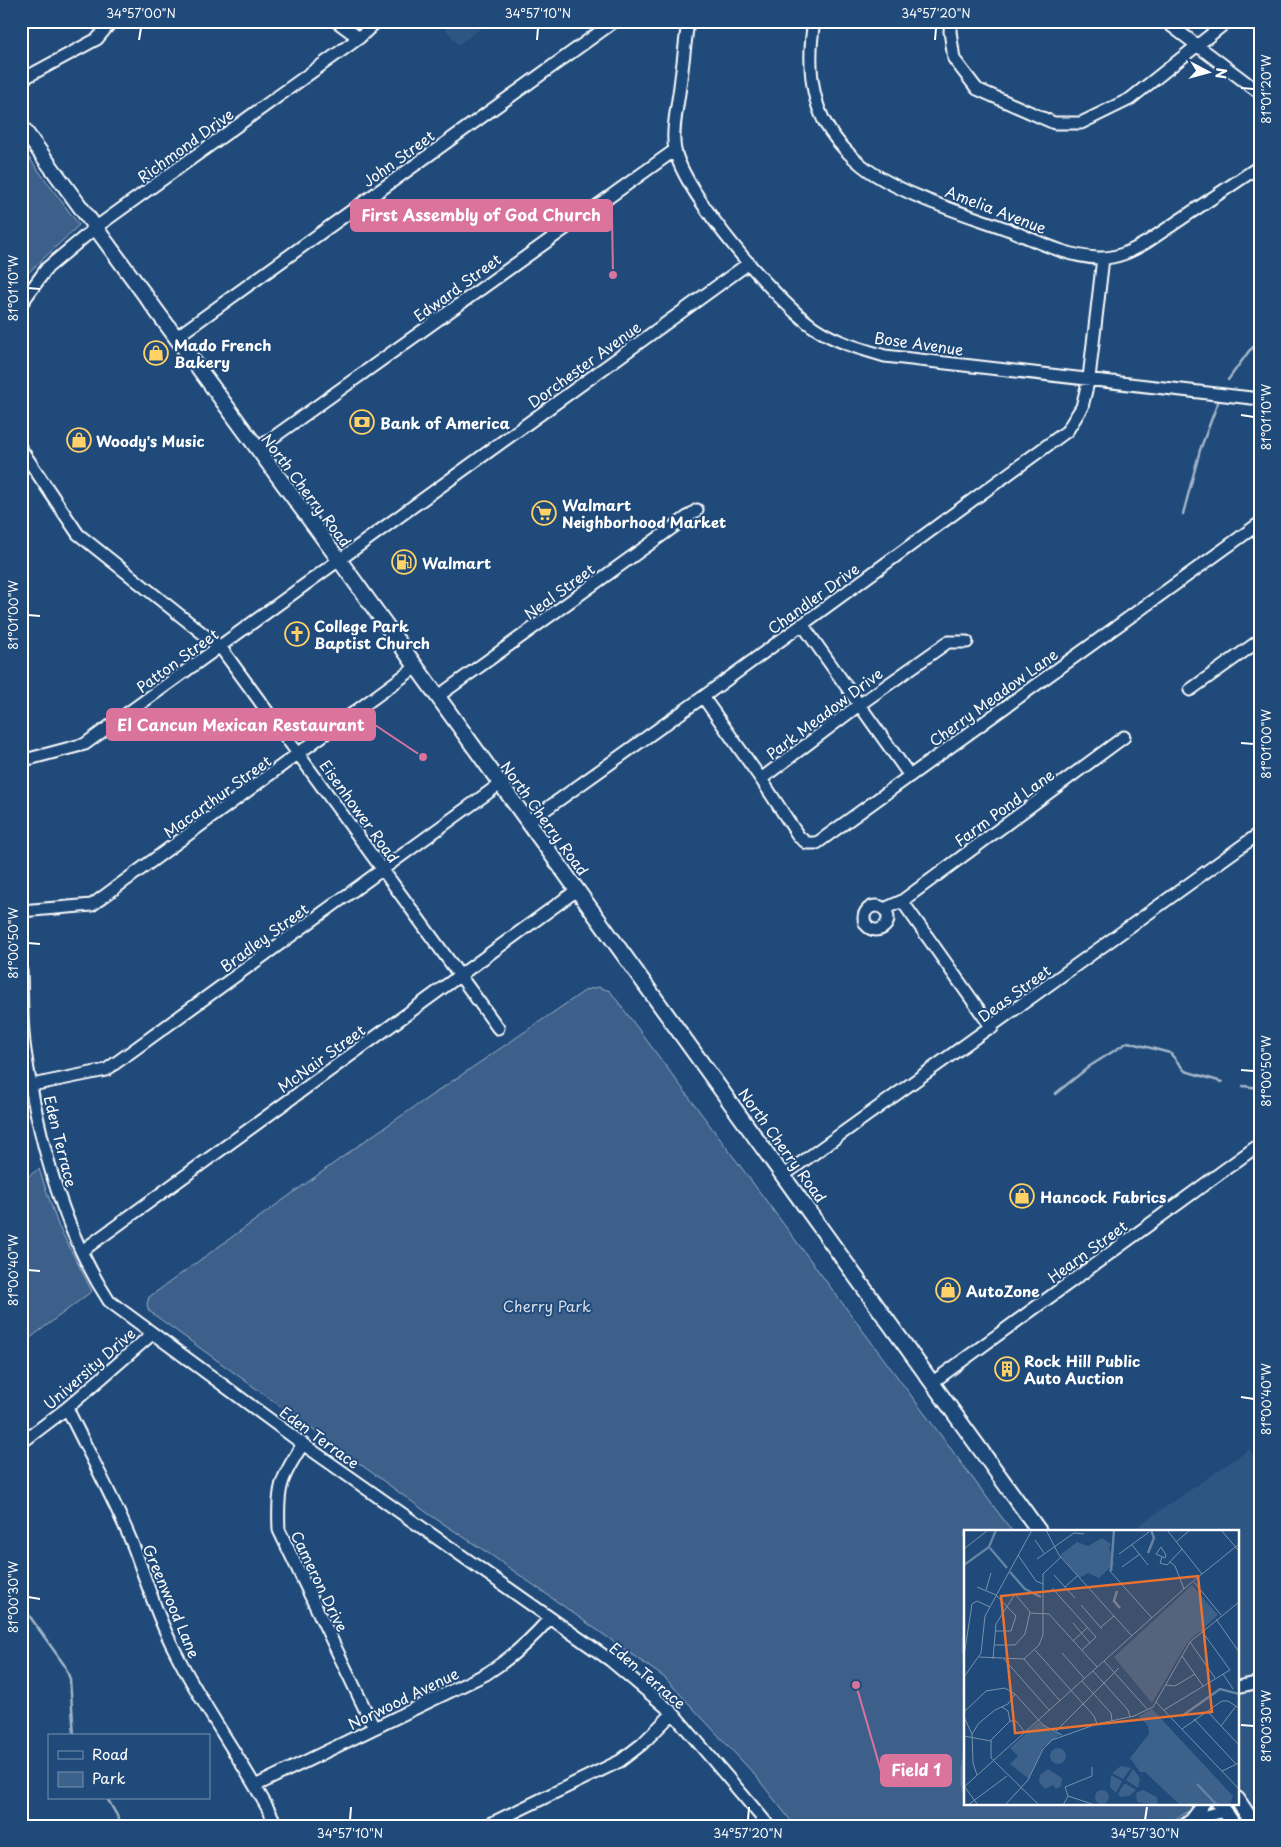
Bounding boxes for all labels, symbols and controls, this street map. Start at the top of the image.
text: 34°57'00"N [106,4,176,22]
text: 34°57'10"N [505,4,571,22]
text: 34°57'20"N [901,4,971,22]
north arrow [1184,48,1234,98]
text: 81°01'20"W [1257,54,1275,124]
text: N [1210,67,1232,80]
street label: Richmond Drive [132,102,238,188]
street label: John Street [357,124,439,192]
street label: Amelia Avenue [942,179,1050,239]
callout: First Assembly of God Church [351,200,612,231]
text: First Assembly of God Church [361,202,601,226]
street label: Edward Street [409,247,505,327]
text: 81°01'10"W [4,254,22,321]
street label: Dorchester Avenue [523,315,645,413]
street label: Bose Avenue [873,325,965,361]
place label: Mado French Bakery [174,333,271,373]
shop icon: Mado French Bakery [143,340,169,366]
text: 81°01'10"W [1257,383,1275,450]
bank icon: Bank of America [349,409,375,435]
place label: Bank of America [380,411,510,434]
shop icon: Woody's Music [66,427,92,453]
street label: North Cherry Road [257,428,357,552]
place label: Woody's Music [96,429,205,452]
place label: Walmart Neighborhood Market [562,493,726,533]
supermarket icon: Walmart Neighborhood Market [531,500,557,526]
fuel station icon: Walmart [391,549,417,575]
place label: Walmart [422,551,491,574]
street label: Neal Street [519,557,599,625]
street label: Chandler Drive [762,557,864,639]
text: 81°01'00"W [4,580,22,650]
place label: College Park Baptist Church [314,614,430,654]
church icon: College Park Baptist Church [284,621,310,647]
street label: Patton Street [131,622,223,698]
street label: Cherry Meadow Lane [924,642,1062,752]
street label: Park Meadow Drive [761,662,887,764]
callout: El Cancun Mexican Restaurant [107,709,375,740]
text: 81°01'00"W [1257,709,1275,779]
text: El Cancun Mexican Restaurant [117,712,365,736]
street label: Macarthur Street [158,749,276,843]
street label: Eisenhower Road [315,755,405,867]
street label: North Cherry Road [495,756,595,880]
street label: Farm Pond Lane [949,763,1059,851]
street label: Bradley Street [215,897,313,977]
text: 81°00'50"W [4,907,22,979]
street label: Deas Street [973,959,1055,1027]
street label: McNair Street [272,1018,370,1098]
text: 81°00'50"W [1257,1035,1275,1107]
street label: North Cherry Road [733,1083,833,1207]
street label: Eden Terrace [39,1093,83,1189]
shop icon: Hancock Fabrics [1009,1183,1035,1209]
place label: Hancock Fabrics [1040,1185,1166,1208]
street label: Hearn Street [1042,1214,1132,1288]
text: 81°00'40"W [4,1233,22,1306]
shop icon: AutoZone [935,1277,961,1303]
place label: AutoZone [966,1279,1040,1302]
park label: Cherry Park [503,1294,591,1317]
street label: University Drive [38,1322,140,1414]
place label: Rock Hill Public Auto Auction [1024,1349,1140,1389]
building icon: Rock Hill Public Auto Auction [994,1356,1020,1382]
text: 81°00'40"W [1257,1362,1275,1435]
street label: Eden Terrace [275,1400,365,1474]
street label: Cameron Drive [286,1527,354,1635]
inset map [964,1530,1238,1804]
street label: Greenwood Lane [138,1540,206,1662]
text: 81°00'30"W [4,1560,22,1633]
street label: Eden Terrace [605,1636,691,1714]
street label: Norwood Avenue [344,1661,462,1735]
text: 81°00'30"W [1257,1689,1275,1762]
legend [48,1734,210,1800]
text: Road [92,1742,128,1765]
callout: Field 1 [881,1755,951,1786]
text: Field 1 [891,1757,941,1781]
text: Park [92,1766,126,1789]
text: 34°57'10"N [317,1824,383,1842]
text: 34°57'20"N [713,1824,783,1842]
text: 34°57'30"N [1110,1824,1180,1842]

